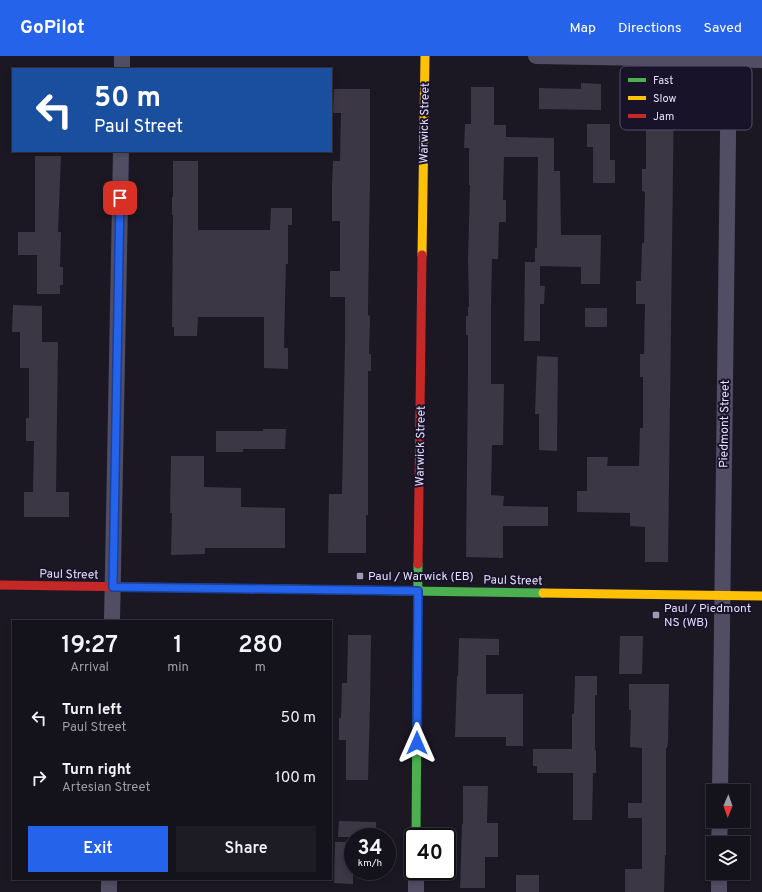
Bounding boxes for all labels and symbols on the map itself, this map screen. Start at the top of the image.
legend [620,66,752,130]
text: Fast [653,74,673,88]
street label: Warwick Street [416,82,434,164]
text: Slow [653,92,676,106]
text: Jam [653,110,674,124]
pin [103,181,137,215]
street label: Piedmont Street [716,380,734,468]
street label: Warwick Street [412,405,430,487]
street label: Paul Street [39,566,99,584]
place label: Paul / Warwick (EB) [368,569,474,585]
marker: Paul / Warwick (EB) [355,571,365,581]
street label: Paul Street [483,572,543,590]
place label: Paul / Piedmont NS (WB) [664,601,751,631]
marker: Paul / Piedmont NS (WB) [651,610,661,620]
position arrow [396,722,438,764]
north arrow [706,784,750,828]
speed limit sign: 40 [404,828,456,880]

